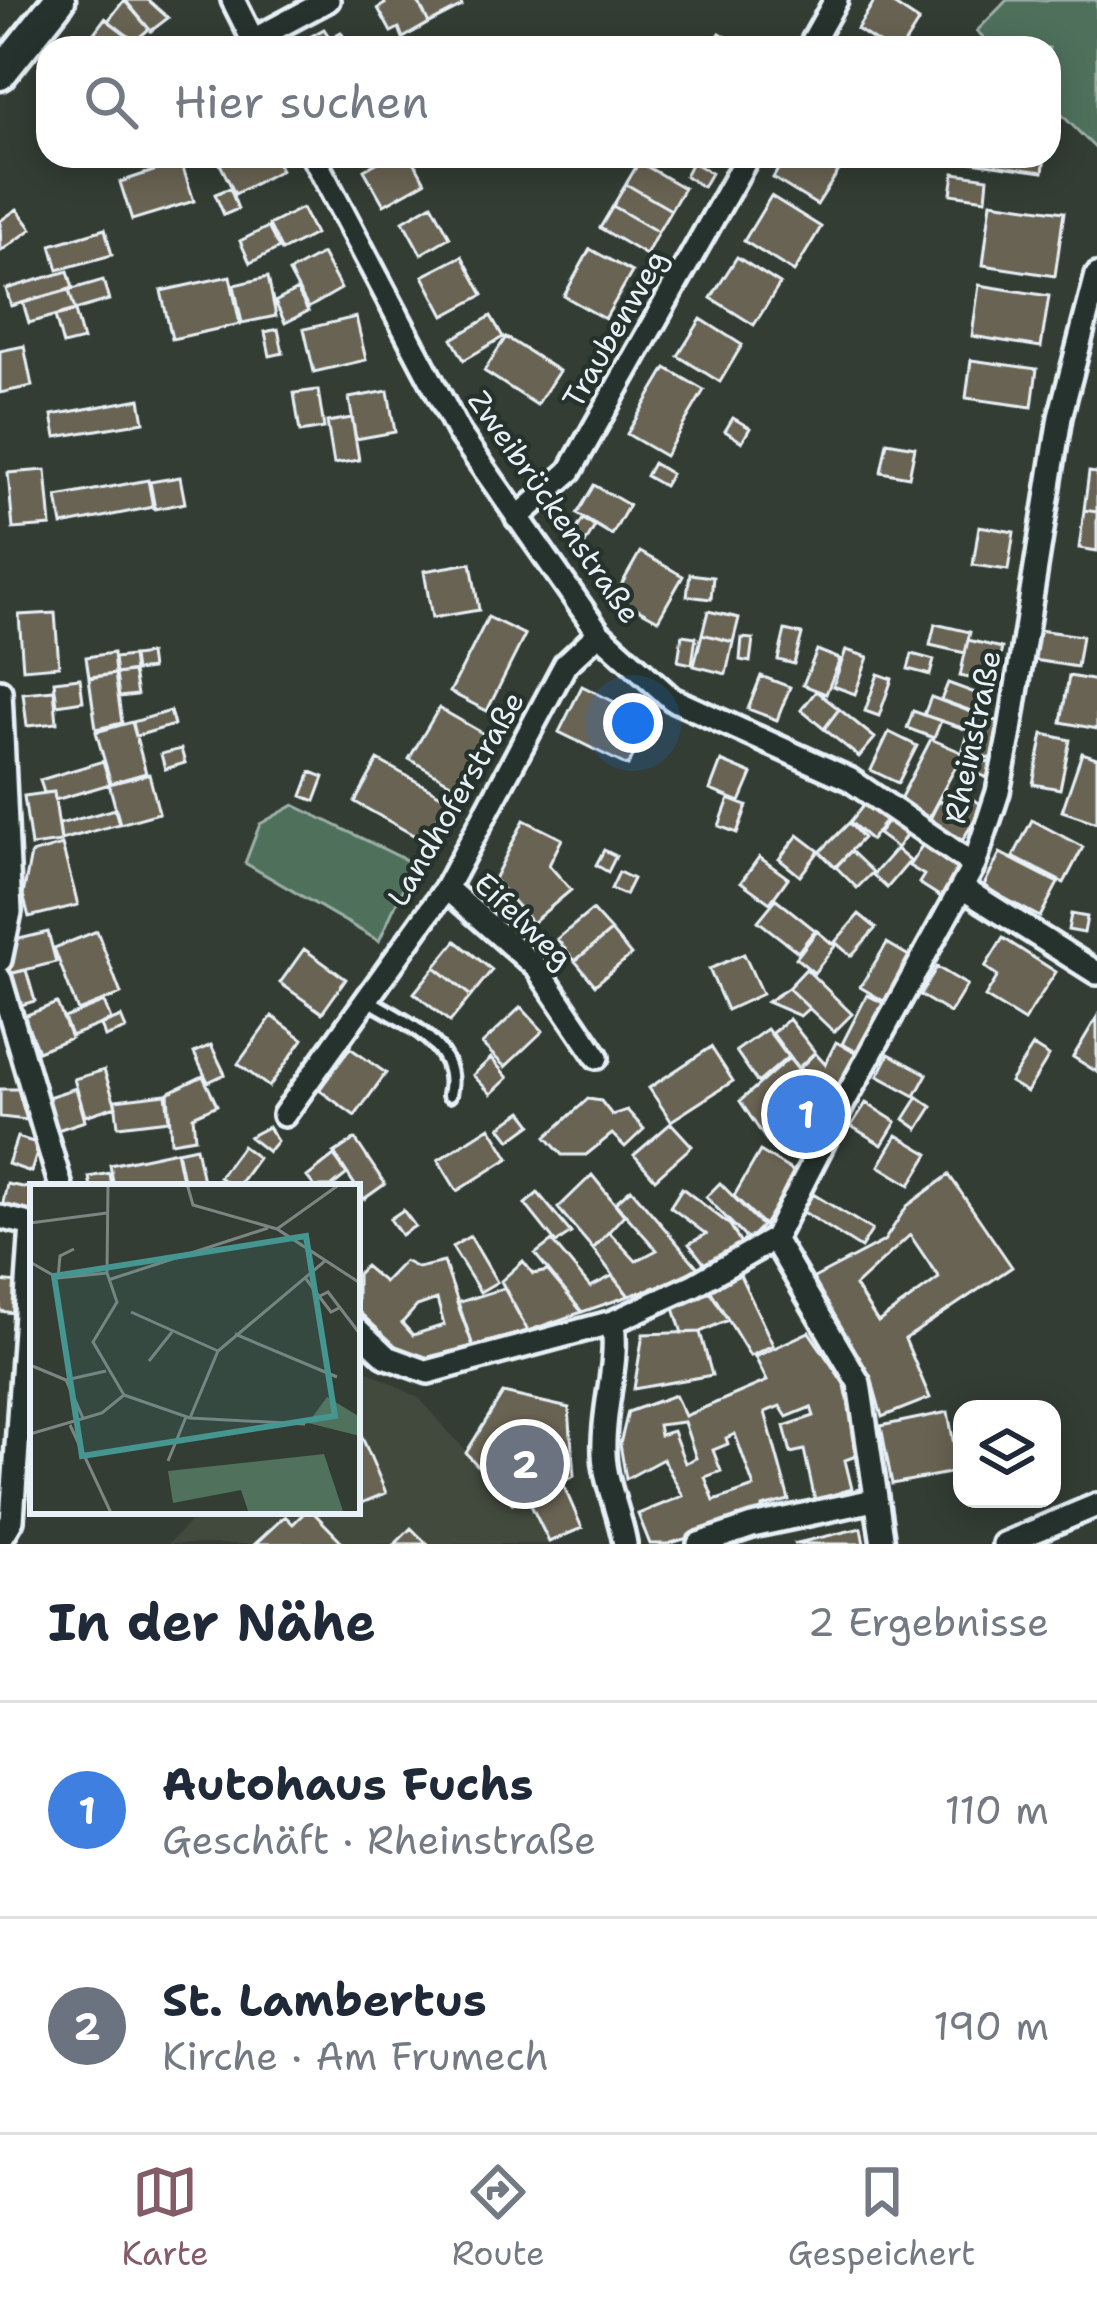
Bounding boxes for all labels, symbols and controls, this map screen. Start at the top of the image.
search box [36,36,1061,168]
icon: search [78,69,144,135]
text: Hier suchen [174,72,429,132]
street label: Traubenweg [553,242,676,415]
street label: Zweibrückenstraße [458,382,650,632]
street label: Rheinstraße [934,646,1011,827]
street label: Landhoferstraße [377,684,534,914]
your location [603,693,663,753]
street label: Eifelweg [465,863,582,978]
pin: 1 [767,1069,845,1159]
inset map [30,1184,360,1514]
map controls [953,1400,1061,1508]
button: layers [953,1400,1061,1508]
pin: 2 [486,1419,564,1509]
text: In der Nähe [48,1588,376,1656]
text: 2 Ergebnisse [808,1596,1049,1648]
text: Autohaus Fuchs [162,1754,533,1814]
text: 1 [78,1784,96,1836]
text: 110 m [945,1784,1049,1836]
text: Geschäft · Rheinstraße [162,1814,596,1866]
text: St. Lambertus [162,1970,487,2030]
text: 2 [73,2000,101,2052]
text: 190 m [933,2000,1049,2052]
text: Kirche · Am Frumech [162,2030,549,2082]
tab: Karte [122,2159,209,2276]
tab: Route [452,2159,545,2276]
tab: Gespeichert [788,2159,975,2276]

